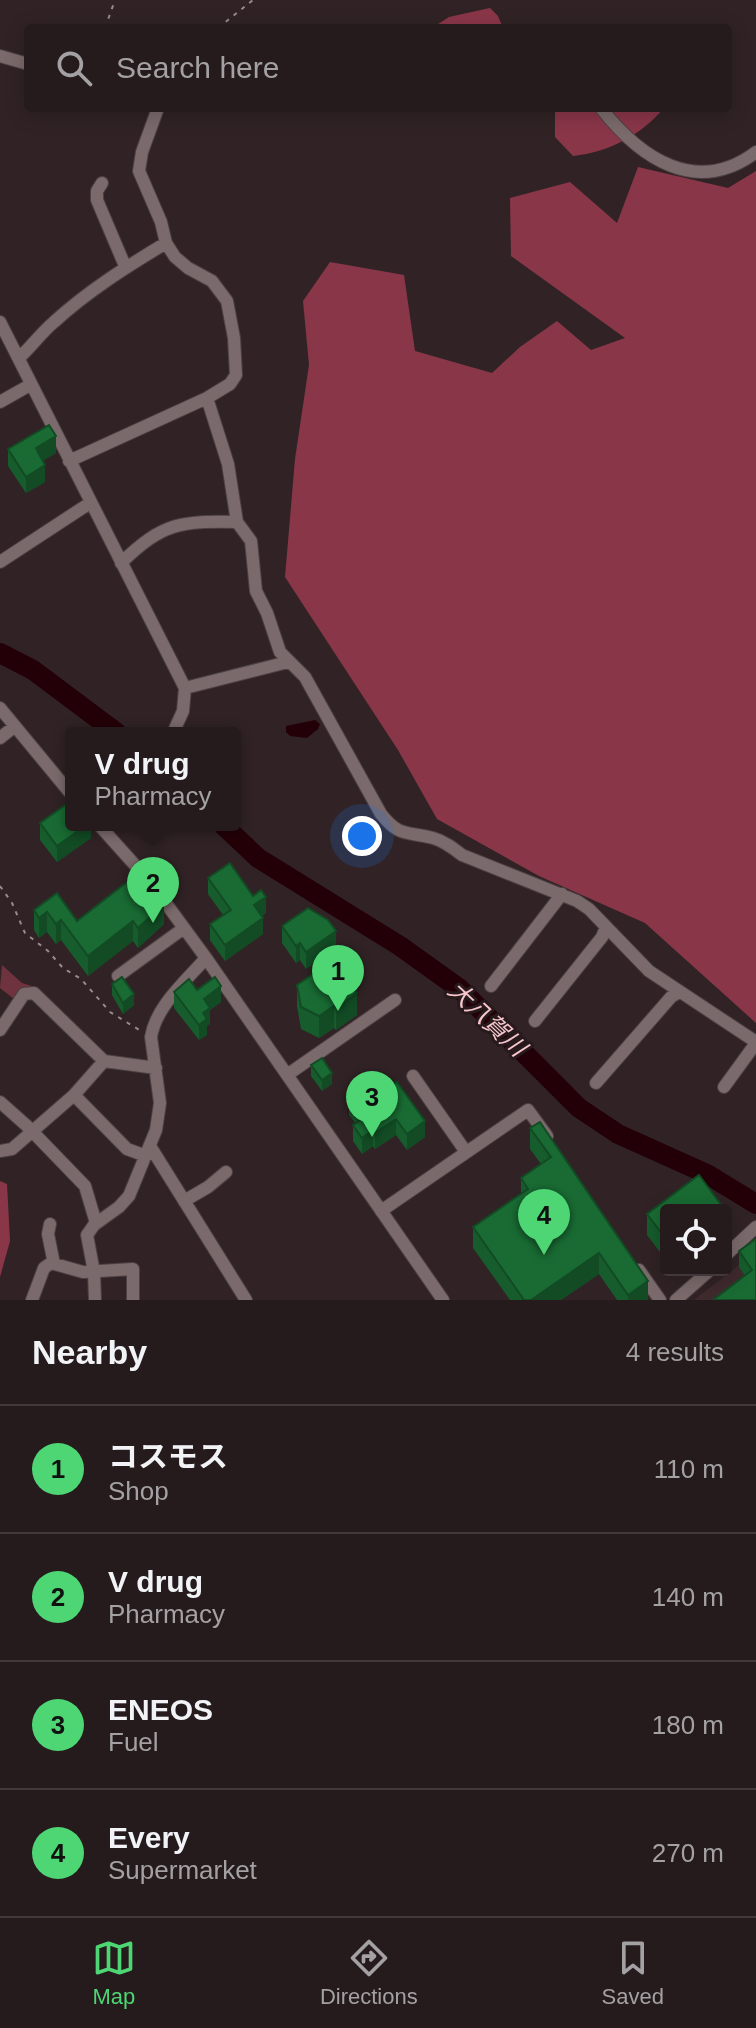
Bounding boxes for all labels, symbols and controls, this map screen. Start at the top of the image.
search box [24,24,732,112]
icon: search [52,46,96,90]
text: Search here [116,51,279,84]
popup [65,727,241,831]
text: V drug [94,747,189,780]
text: Pharmacy [94,781,212,811]
your location [342,816,382,856]
pin: 2 [127,857,179,923]
pin: 1 [312,945,364,1011]
water label: 大八賀川 [443,976,534,1063]
pin: 3 [346,1071,398,1137]
pin: 4 [518,1189,570,1255]
map controls [660,1204,732,1276]
button: locate [660,1204,732,1276]
text: Nearby [32,1333,147,1371]
text: 4 results [626,1337,724,1367]
text: コスモス [108,1440,228,1473]
text: 1 [51,1454,65,1484]
text: 110 m [654,1454,724,1484]
text: Shop [108,1476,169,1506]
text: V drug [108,1565,203,1598]
text: 2 [51,1582,65,1612]
text: 140 m [652,1582,724,1612]
text: Pharmacy [108,1599,225,1629]
text: ENEOS [108,1693,213,1726]
text: 3 [51,1710,65,1740]
text: 180 m [652,1710,724,1740]
text: Fuel [108,1727,159,1757]
text: Every [108,1821,190,1854]
text: 4 [51,1838,65,1868]
text: 270 m [652,1838,724,1868]
text: Supermarket [108,1855,257,1885]
tab: Map [92,1936,136,2010]
tab: Directions [320,1936,418,2010]
tab: Saved [602,1936,664,2010]

